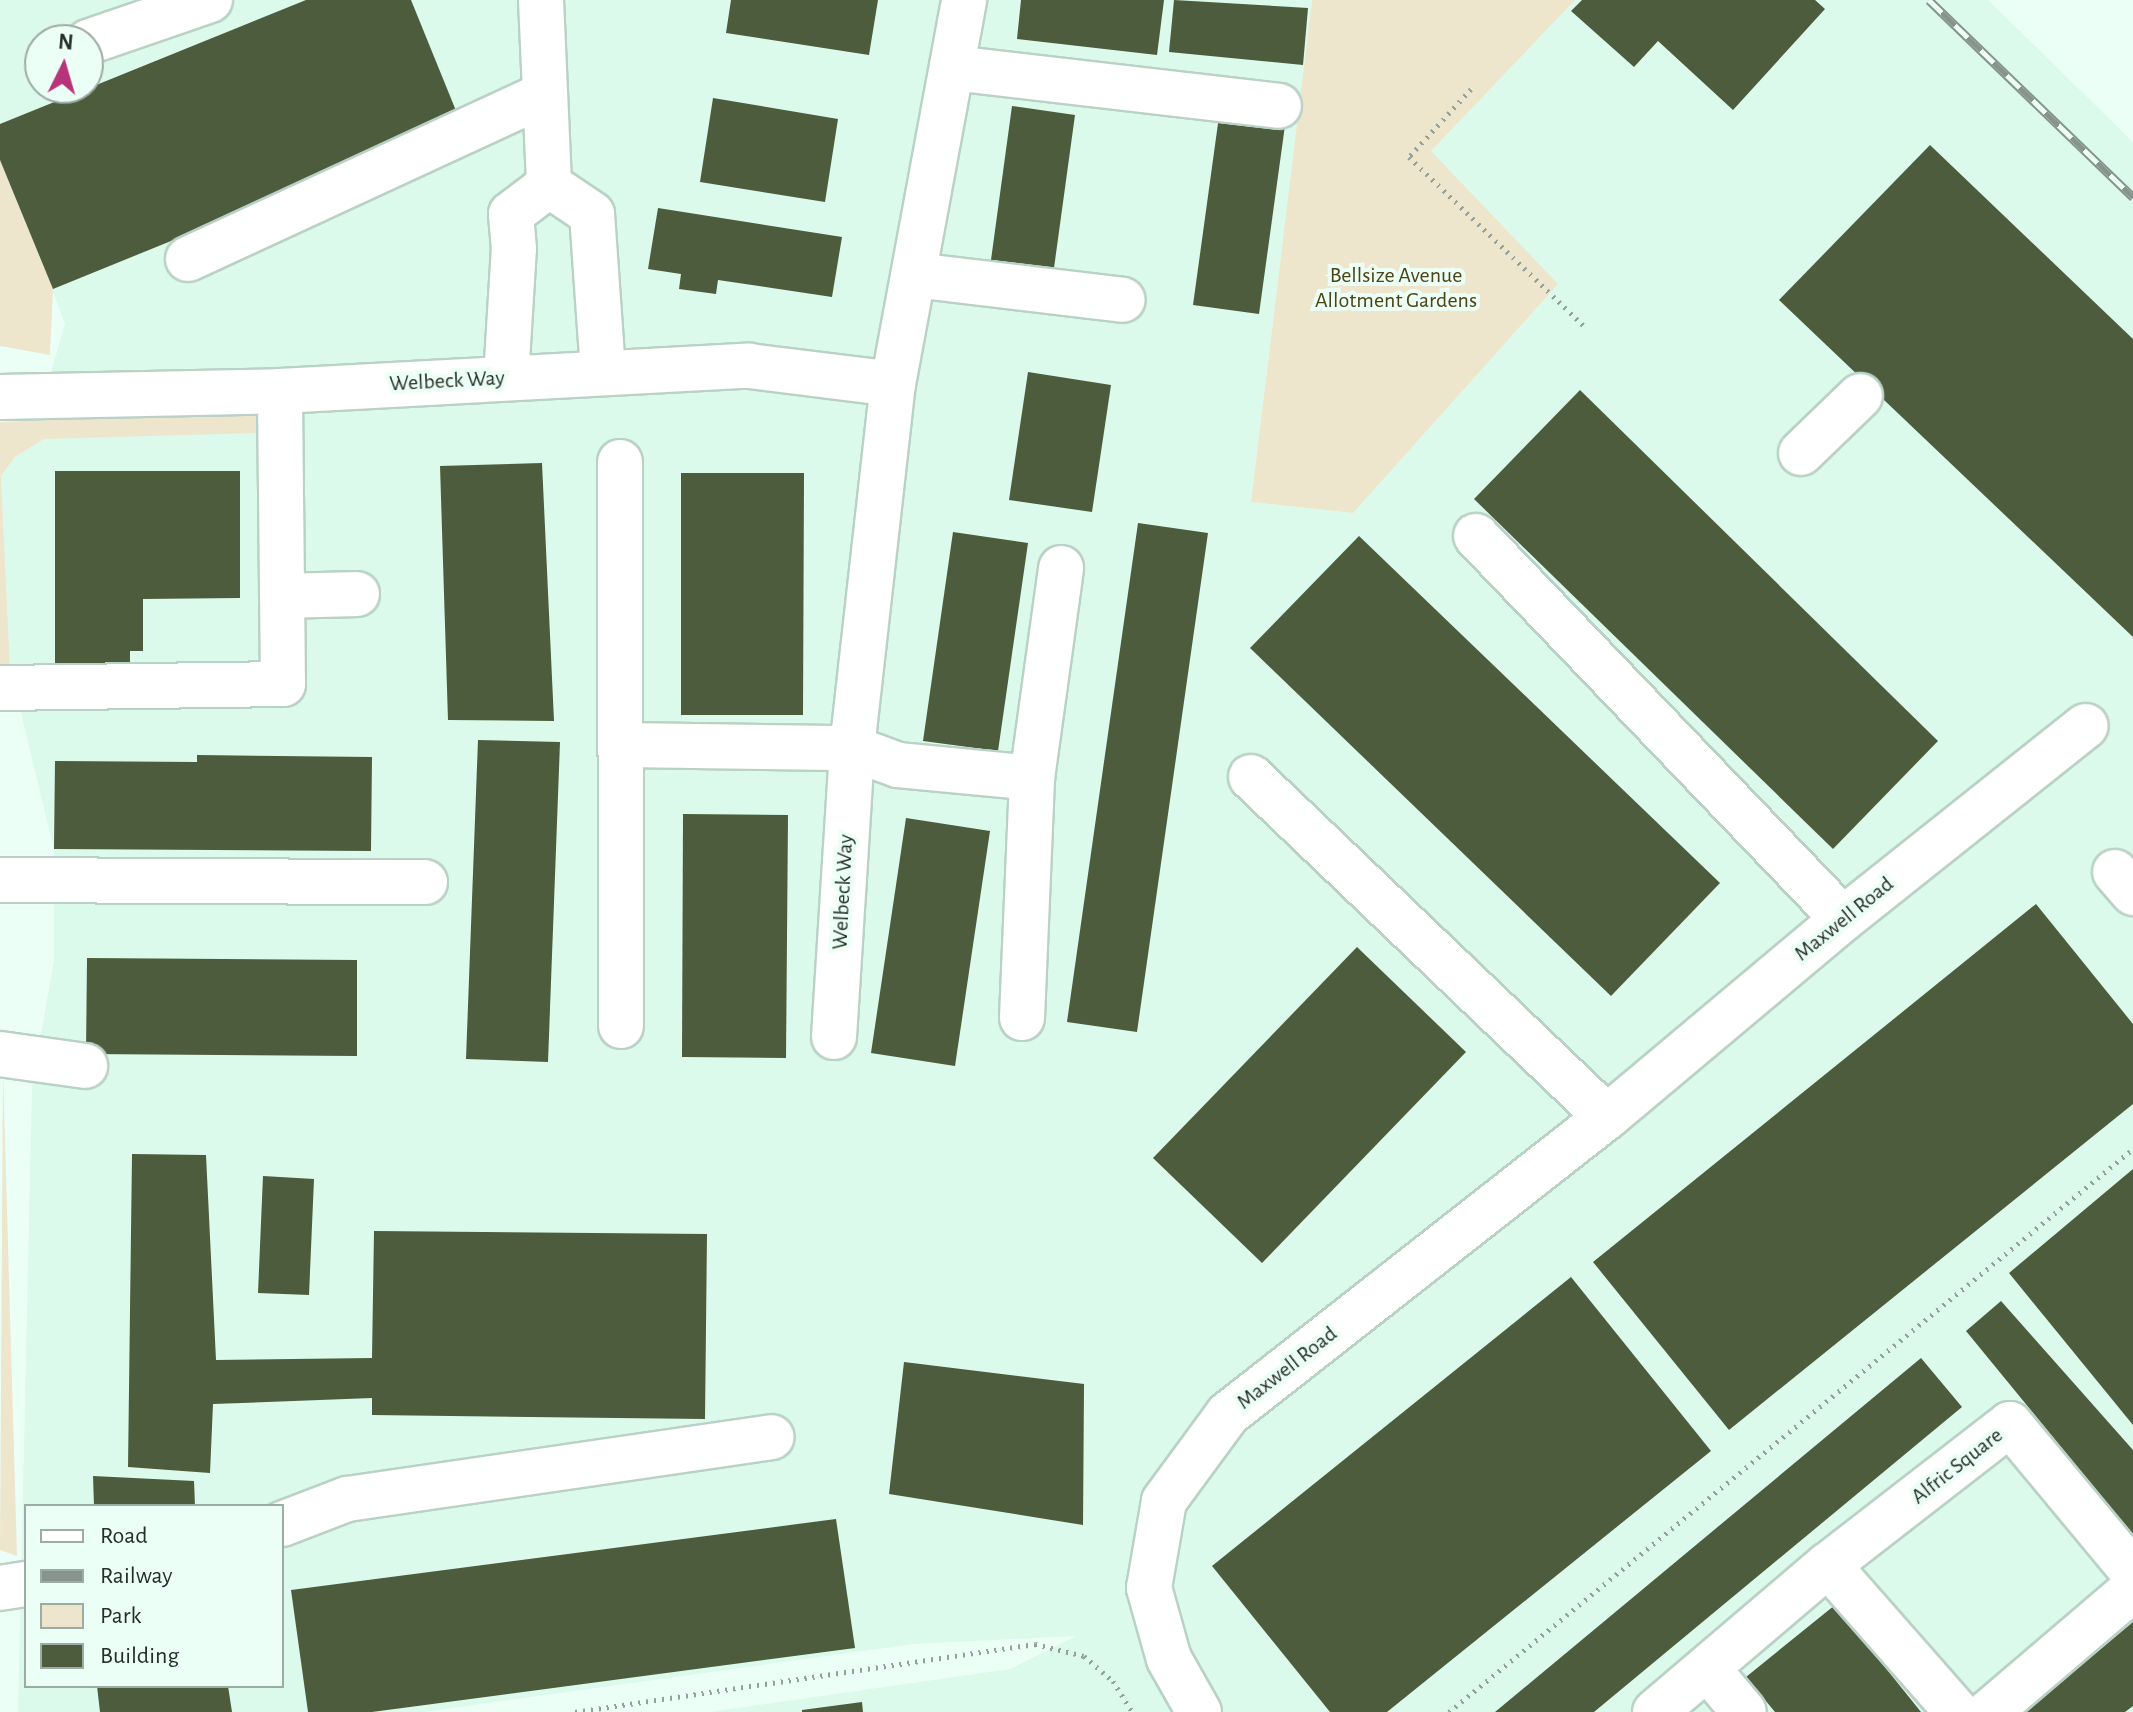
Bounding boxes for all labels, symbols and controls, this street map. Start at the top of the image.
north arrow [24,24,104,104]
text: N [57,30,74,54]
park label: Bellsize Avenue Allotment Gardens [1315,262,1477,314]
street label: Welbeck Way [389,365,505,397]
street label: Welbeck Way [827,834,859,950]
street label: Maxwell Road [1789,871,1899,967]
street label: Maxwell Road [1232,1321,1342,1415]
street label: Alfric Square [1906,1422,2008,1510]
legend [24,1504,284,1688]
text: Road [100,1524,148,1548]
text: Railway [100,1564,172,1588]
text: Park [100,1604,141,1628]
text: Building [100,1644,179,1668]

